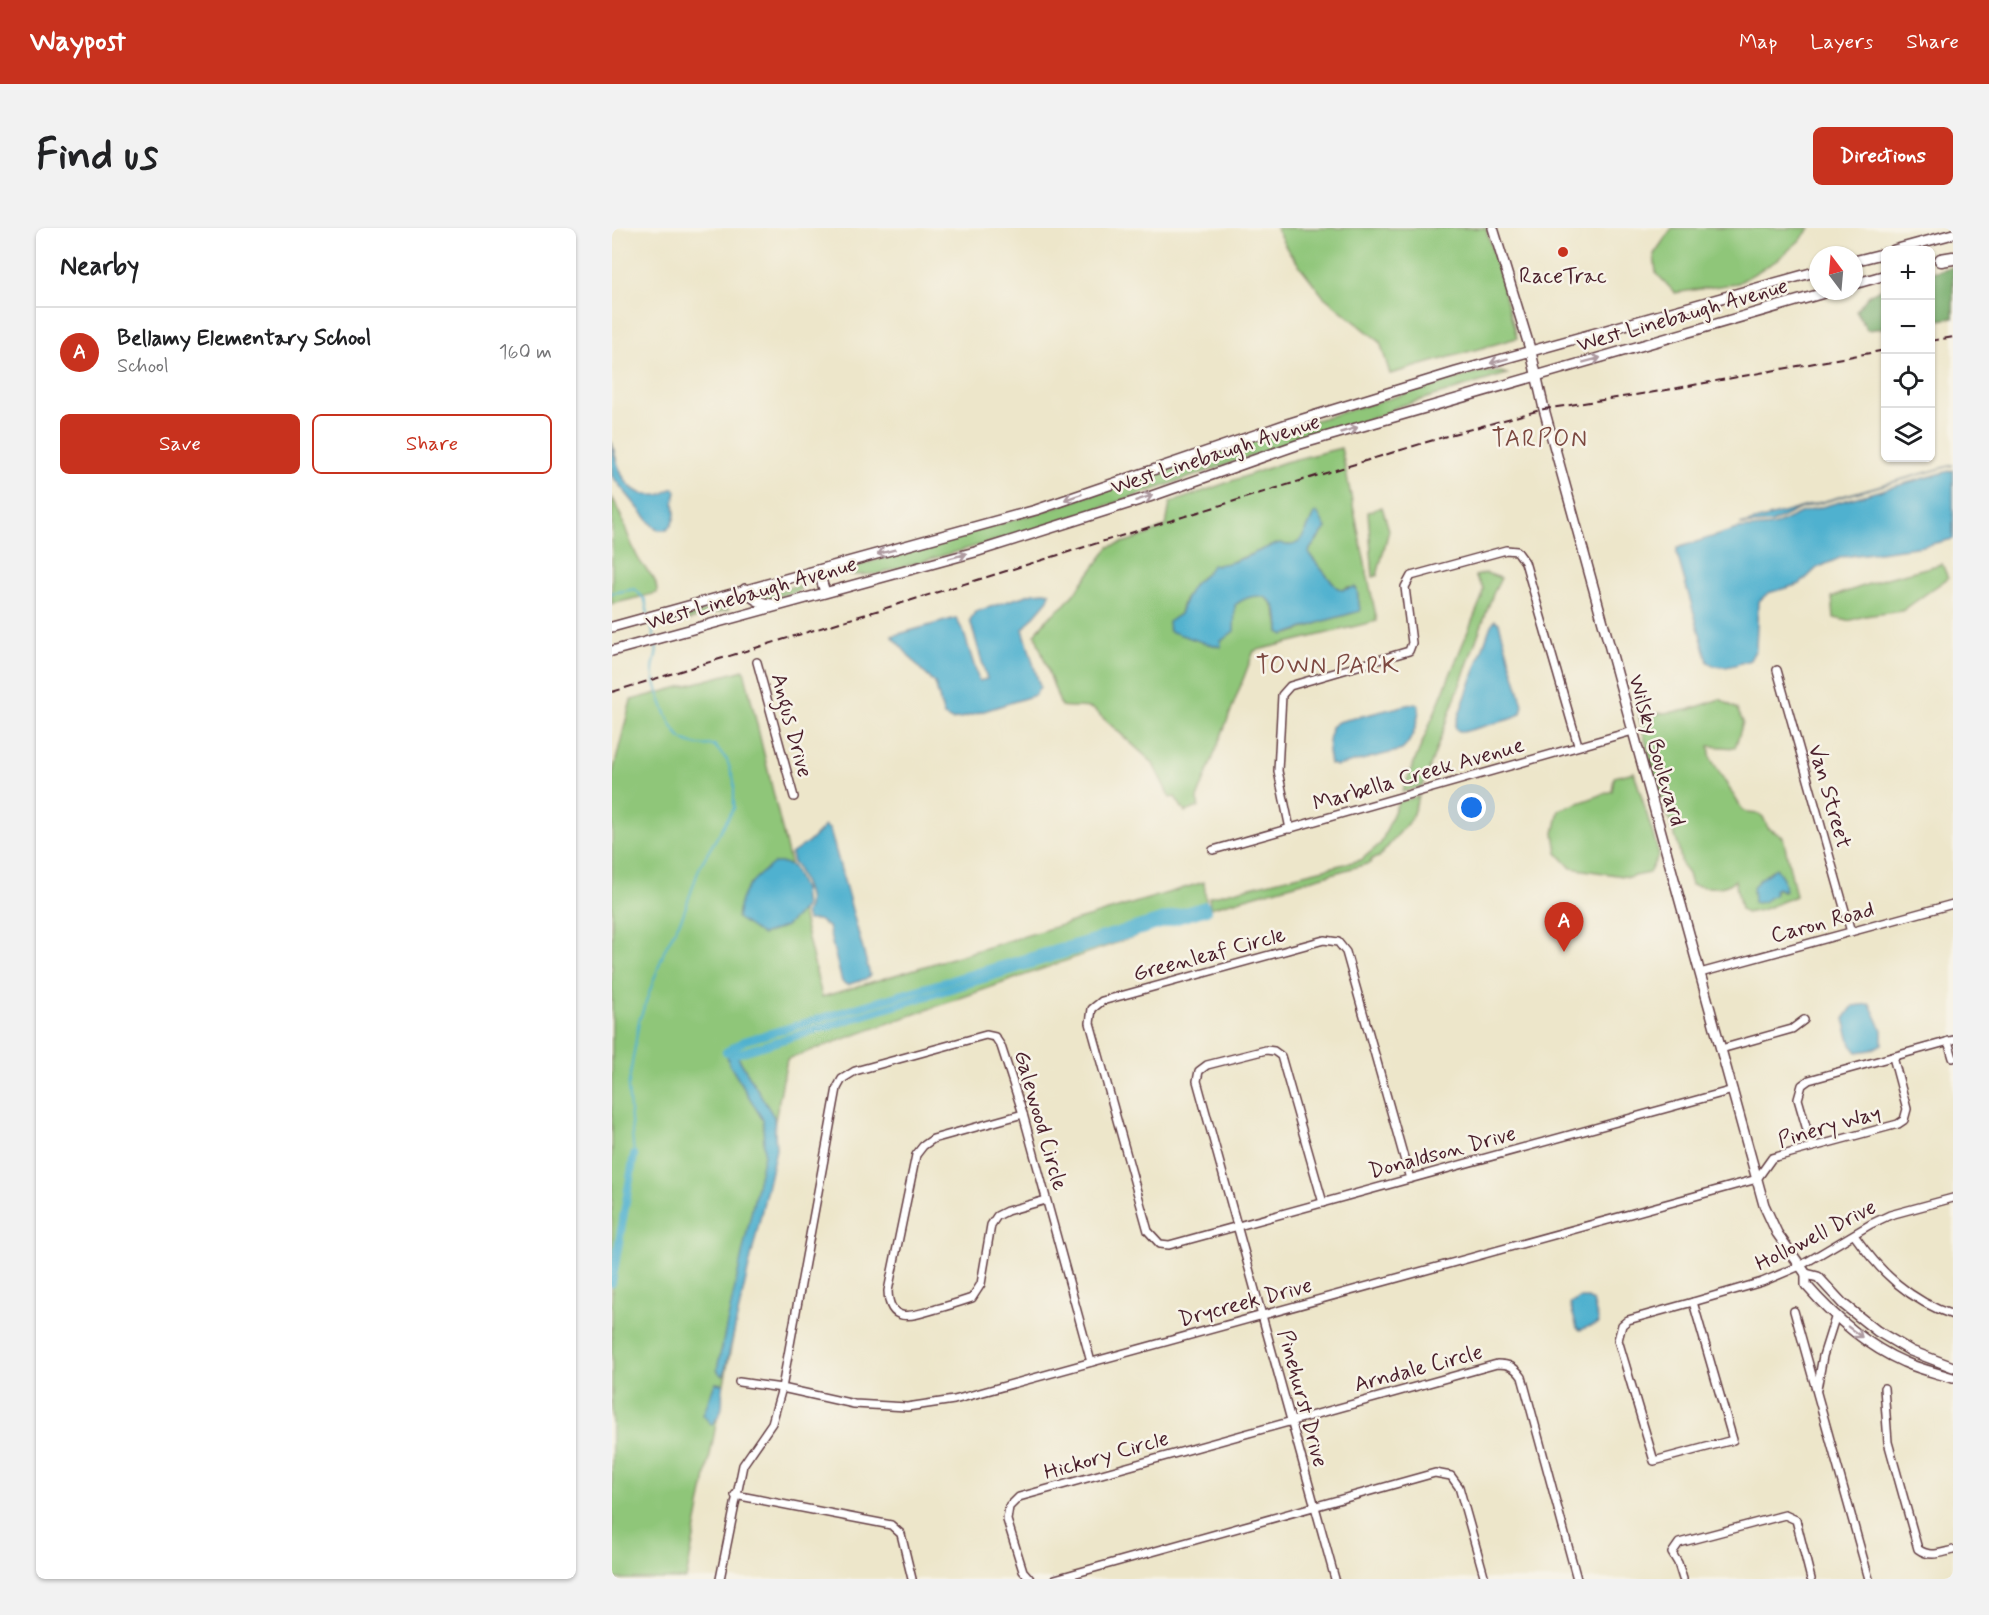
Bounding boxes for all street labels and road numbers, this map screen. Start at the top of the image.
street label: West Linebaugh Avenue [1574,272,1792,360]
street label: West Linebaugh Avenue [1108,408,1324,503]
street label: West Linebaugh Avenue [643,550,861,638]
street label: Angus Drive [761,670,818,782]
street label: Wilsky Boulevard [1621,671,1691,830]
street label: Marbella Creek Avenue [1310,731,1528,819]
street label: Van Street [1801,741,1857,852]
street label: Caron Road [1768,896,1877,950]
street label: Greenleaf Circle [1130,921,1289,989]
street label: Galewood Circle [1007,1047,1073,1194]
street label: Pinery Way [1775,1099,1884,1155]
street label: Donaldson Drive [1366,1120,1519,1186]
street label: Hollowell Drive [1751,1193,1881,1278]
street label: Drycreek Drive [1176,1272,1315,1334]
street label: Pinehurst Drive [1270,1327,1334,1470]
street label: Arndale Circle [1351,1338,1486,1400]
street label: Hickory Circle [1041,1425,1172,1487]

